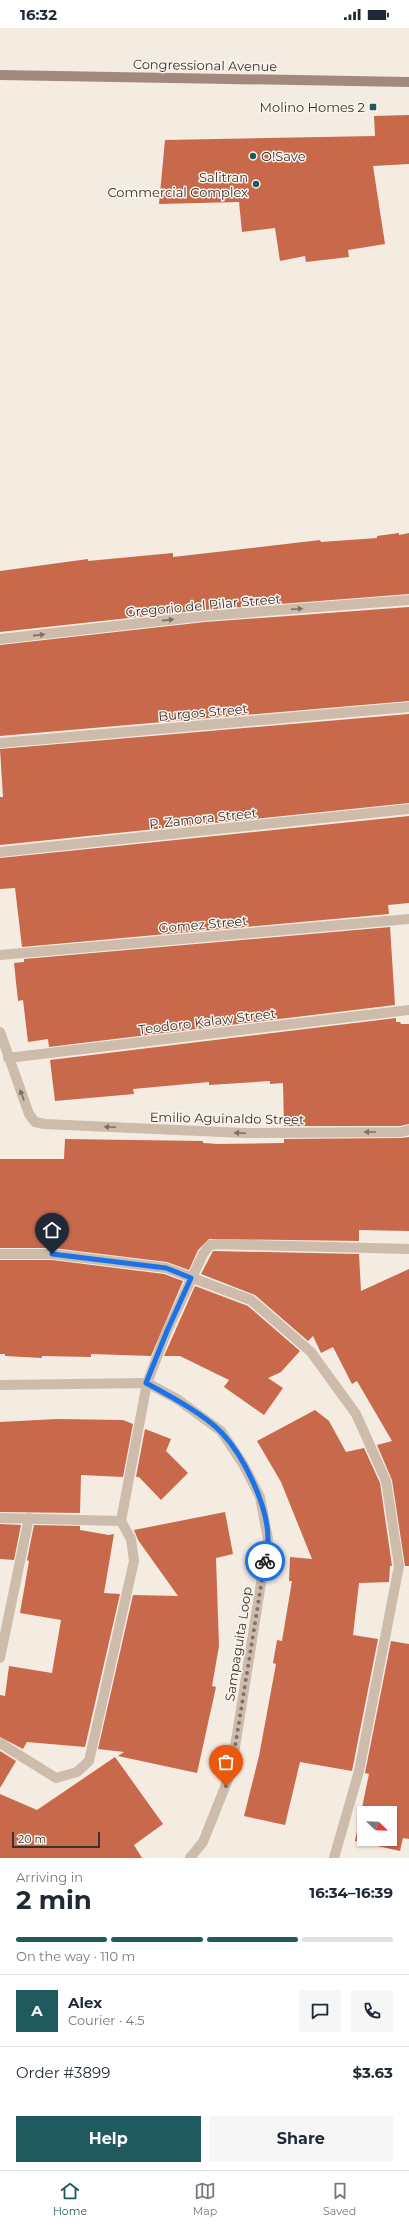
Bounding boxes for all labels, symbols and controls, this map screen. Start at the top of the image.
text: 16:32 [20,5,57,24]
street label: Congressional Avenue [133,56,277,74]
place label: Molino Homes 2 [260,99,365,115]
marker: Molino Homes 2 [368,102,378,112]
place label: O!Save [261,148,306,164]
marker: O!Save [248,151,258,161]
place label: Salitran Commercial Complex [107,169,248,200]
marker: Salitran Commercial Complex [251,179,261,189]
street label: Gregorio del Pilar Street [125,590,281,620]
one-way arrow [291,606,303,613]
one-way arrow [162,617,174,624]
one-way arrow [33,632,45,638]
street label: Burgos Street [158,700,248,724]
street label: P. Zamora Street [148,804,258,832]
street label: Gomez Street [158,912,248,936]
street label: Teodoro Kalaw Street [137,1005,277,1037]
one-way arrow [19,1089,25,1101]
street label: Emilio Aguinaldo Street [150,1109,304,1127]
one-way arrow [104,1124,116,1131]
one-way arrow [363,1129,376,1135]
one-way arrow [233,1130,246,1136]
pin [35,1213,69,1254]
icon: home [41,1219,63,1241]
courier [245,1541,285,1581]
icon: bike [254,1550,276,1572]
street label: Sampaguita Loop [221,1585,255,1702]
pin [209,1745,243,1786]
icon: bag [215,1751,237,1773]
north arrow [357,1806,397,1846]
map controls [357,1806,397,1846]
scale bar [12,1830,100,1849]
text: 20 m [18,1832,46,1846]
text: Arriving in [16,1869,83,1885]
text: 16:34–16:39 [309,1883,393,1902]
text: 2 min [16,1884,92,1916]
text: On the way · 110 m [16,1948,135,1964]
button: chat [299,1990,341,2032]
button: phone [351,1990,393,2032]
text: Alex [68,1993,102,2012]
text: A [31,2001,43,2020]
text: Courier · 4.5 [68,2012,145,2028]
text: Order #3899 [16,2063,110,2082]
text: $3.63 [352,2063,393,2082]
button: Help [16,2116,201,2162]
button: Share [209,2116,393,2162]
tab: Home [53,2180,87,2218]
tab: Map [193,2180,217,2218]
tab: Saved [323,2180,356,2218]

